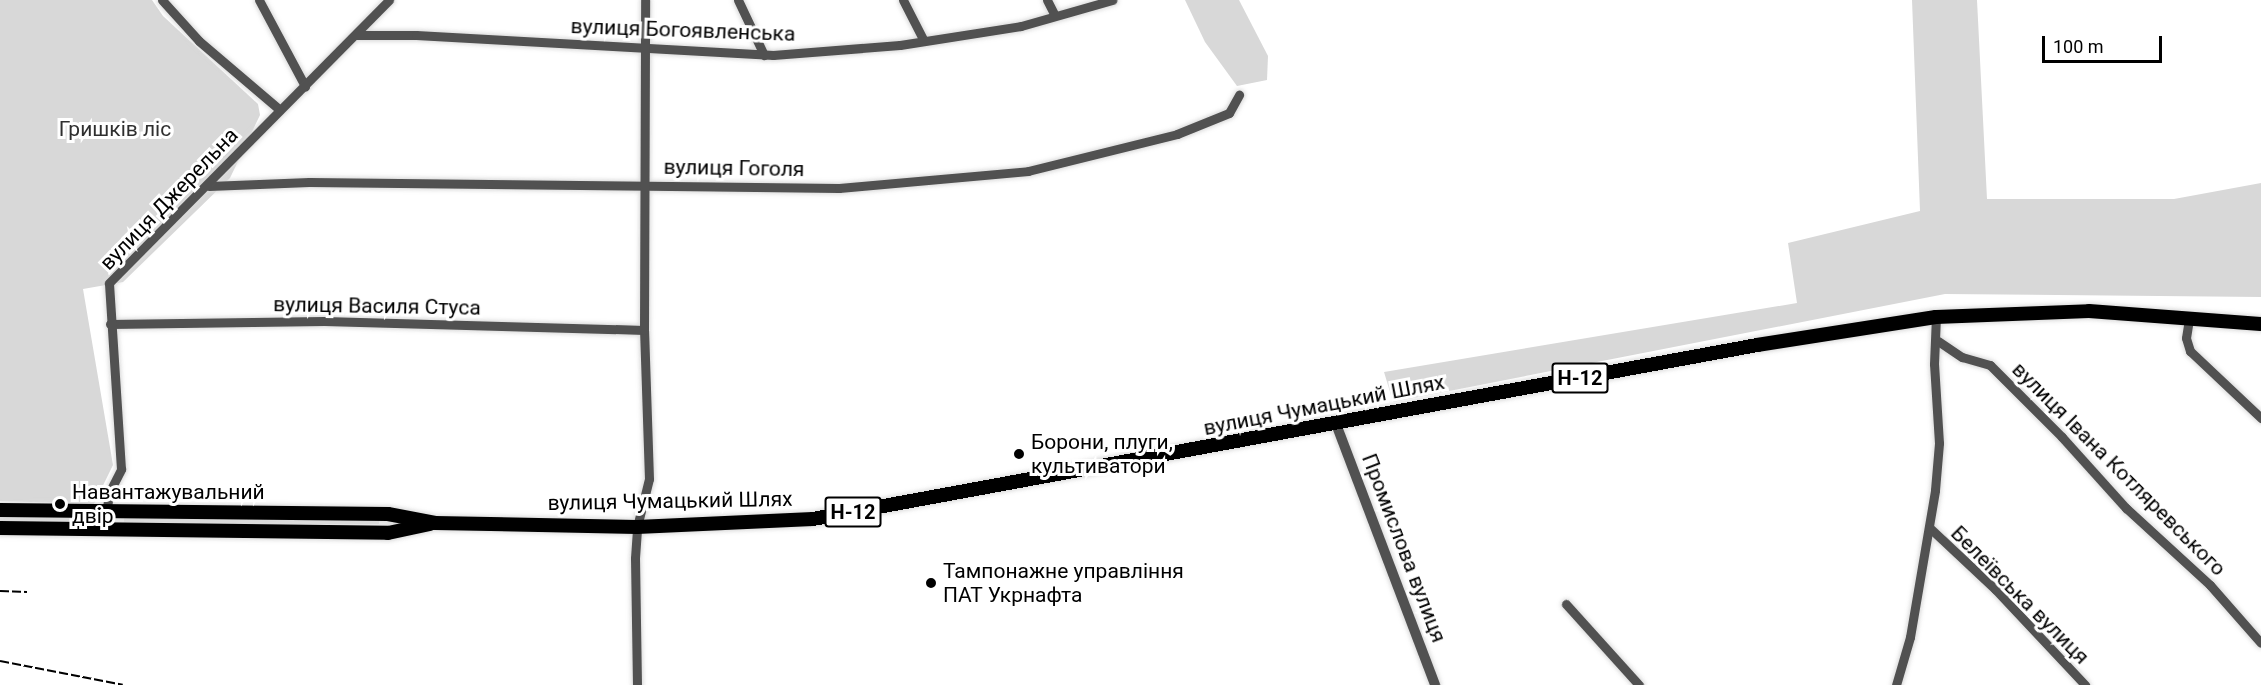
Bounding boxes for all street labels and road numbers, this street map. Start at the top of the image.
street label: вулиця Богоявленська [570,13,796,47]
street label: вулиця Джерельна [95,123,243,275]
street label: вулиця Гоголя [663,154,805,182]
street label: вулиця Василя Стуса [273,292,481,320]
street label: вулиця Івана Котляревського [2007,357,2231,581]
road number: Н-12 [1552,361,1608,395]
street label: вулиця Чумацький Шлях [1201,369,1447,441]
street label: Промислова вулиця [1356,450,1452,646]
street label: вулиця Чумацький Шлях [547,486,793,516]
road number: Н-12 [824,495,882,529]
street label: Белеївська вулиця [1946,521,2094,669]

